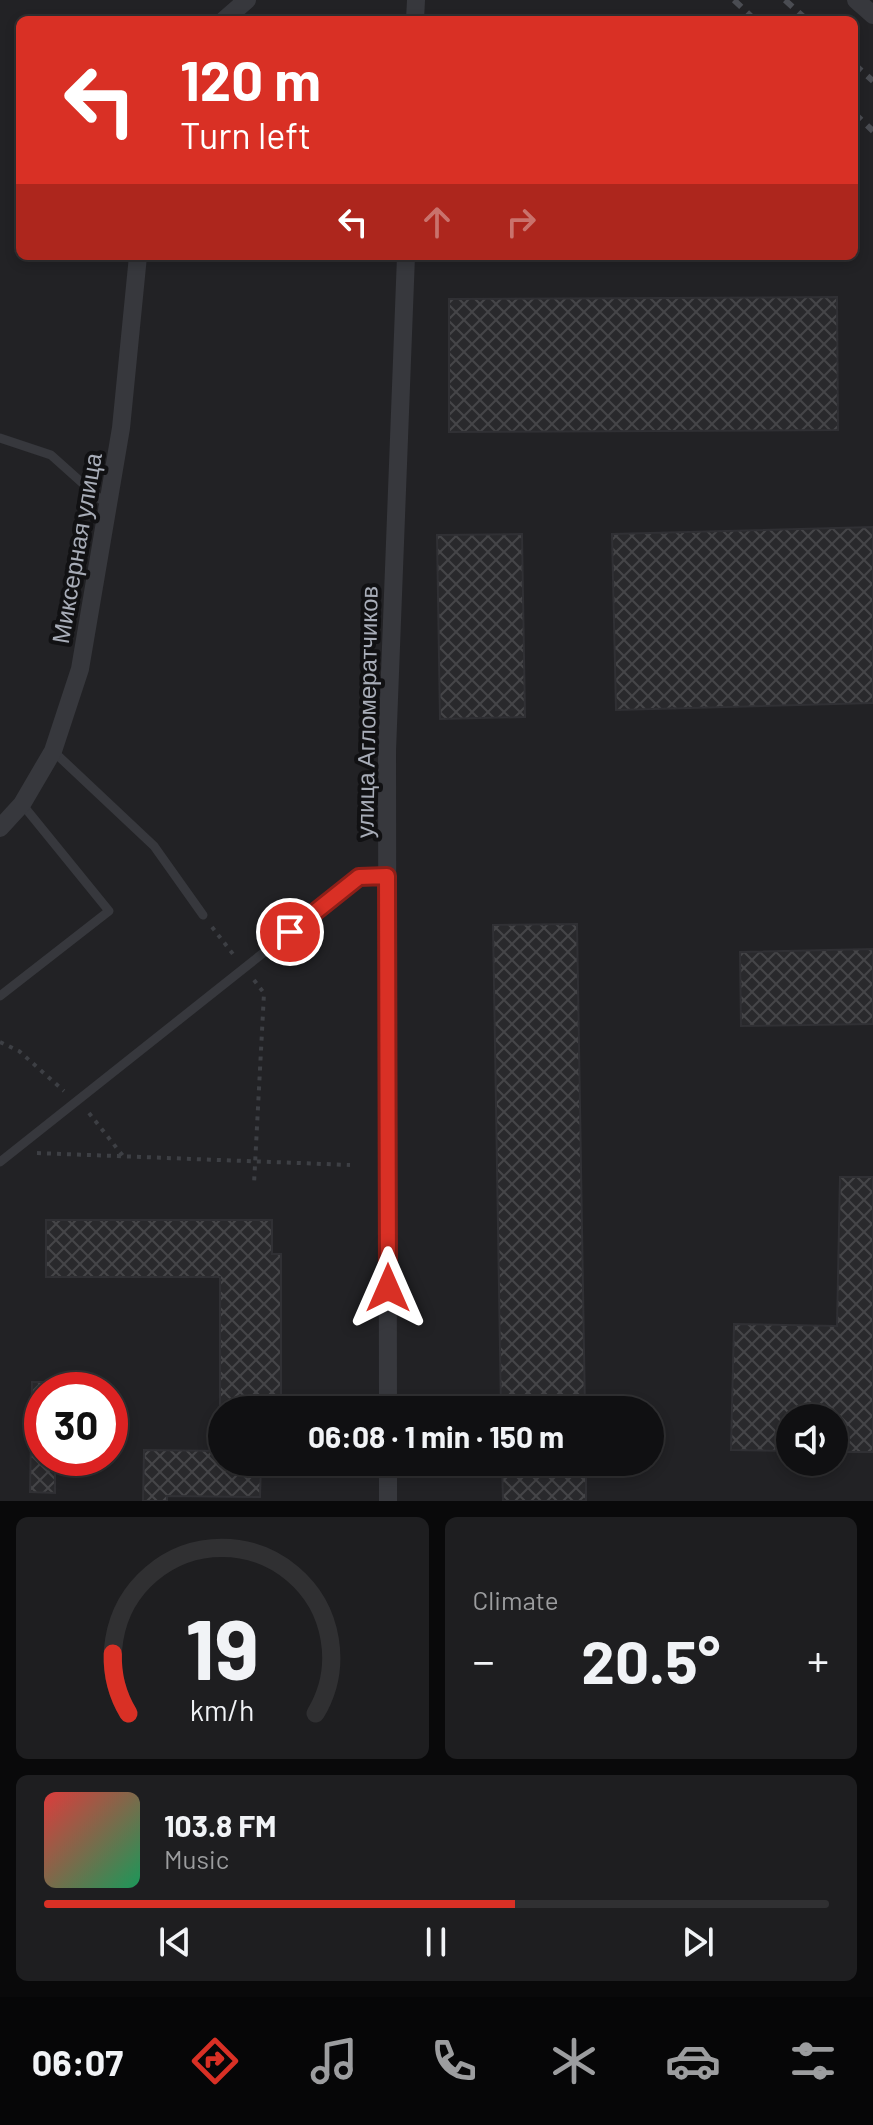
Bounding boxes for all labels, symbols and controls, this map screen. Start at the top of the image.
text: 120 m [180,45,321,112]
icon: left [48,48,152,152]
text: Turn left [180,113,311,156]
icon: left [331,200,375,244]
icon: ahead [415,200,459,244]
icon: right [499,200,543,244]
street label: Миксерная улица [45,450,107,646]
street label: улица Агломератчиков [349,586,383,838]
pin [256,898,324,966]
icon: arrive [268,910,312,954]
position arrow [346,1246,430,1330]
speed limit sign: 30 [24,1372,128,1476]
map controls [776,1404,848,1476]
button: sound [776,1404,848,1476]
text: 06:08 · 1 min · 150 m [308,1418,564,1454]
text: Climate [473,1584,559,1615]
text: 19 [185,1597,259,1697]
text: 20.5° [581,1624,720,1696]
text: − [473,1633,495,1686]
text: + [807,1633,829,1686]
text: km/h [190,1692,255,1727]
text: 103.8 FM [164,1807,277,1843]
text: Music [164,1843,229,1874]
icon: previous [153,1920,197,1964]
icon: pause [414,1920,458,1964]
icon: next [676,1920,720,1964]
icon: directions [187,2033,243,2089]
icon: music [306,2033,362,2089]
icon: phone [426,2033,482,2089]
icon: climate [546,2033,602,2089]
icon: car [665,2033,721,2089]
icon: filters [785,2033,841,2089]
text: 06:07 [32,2040,123,2083]

